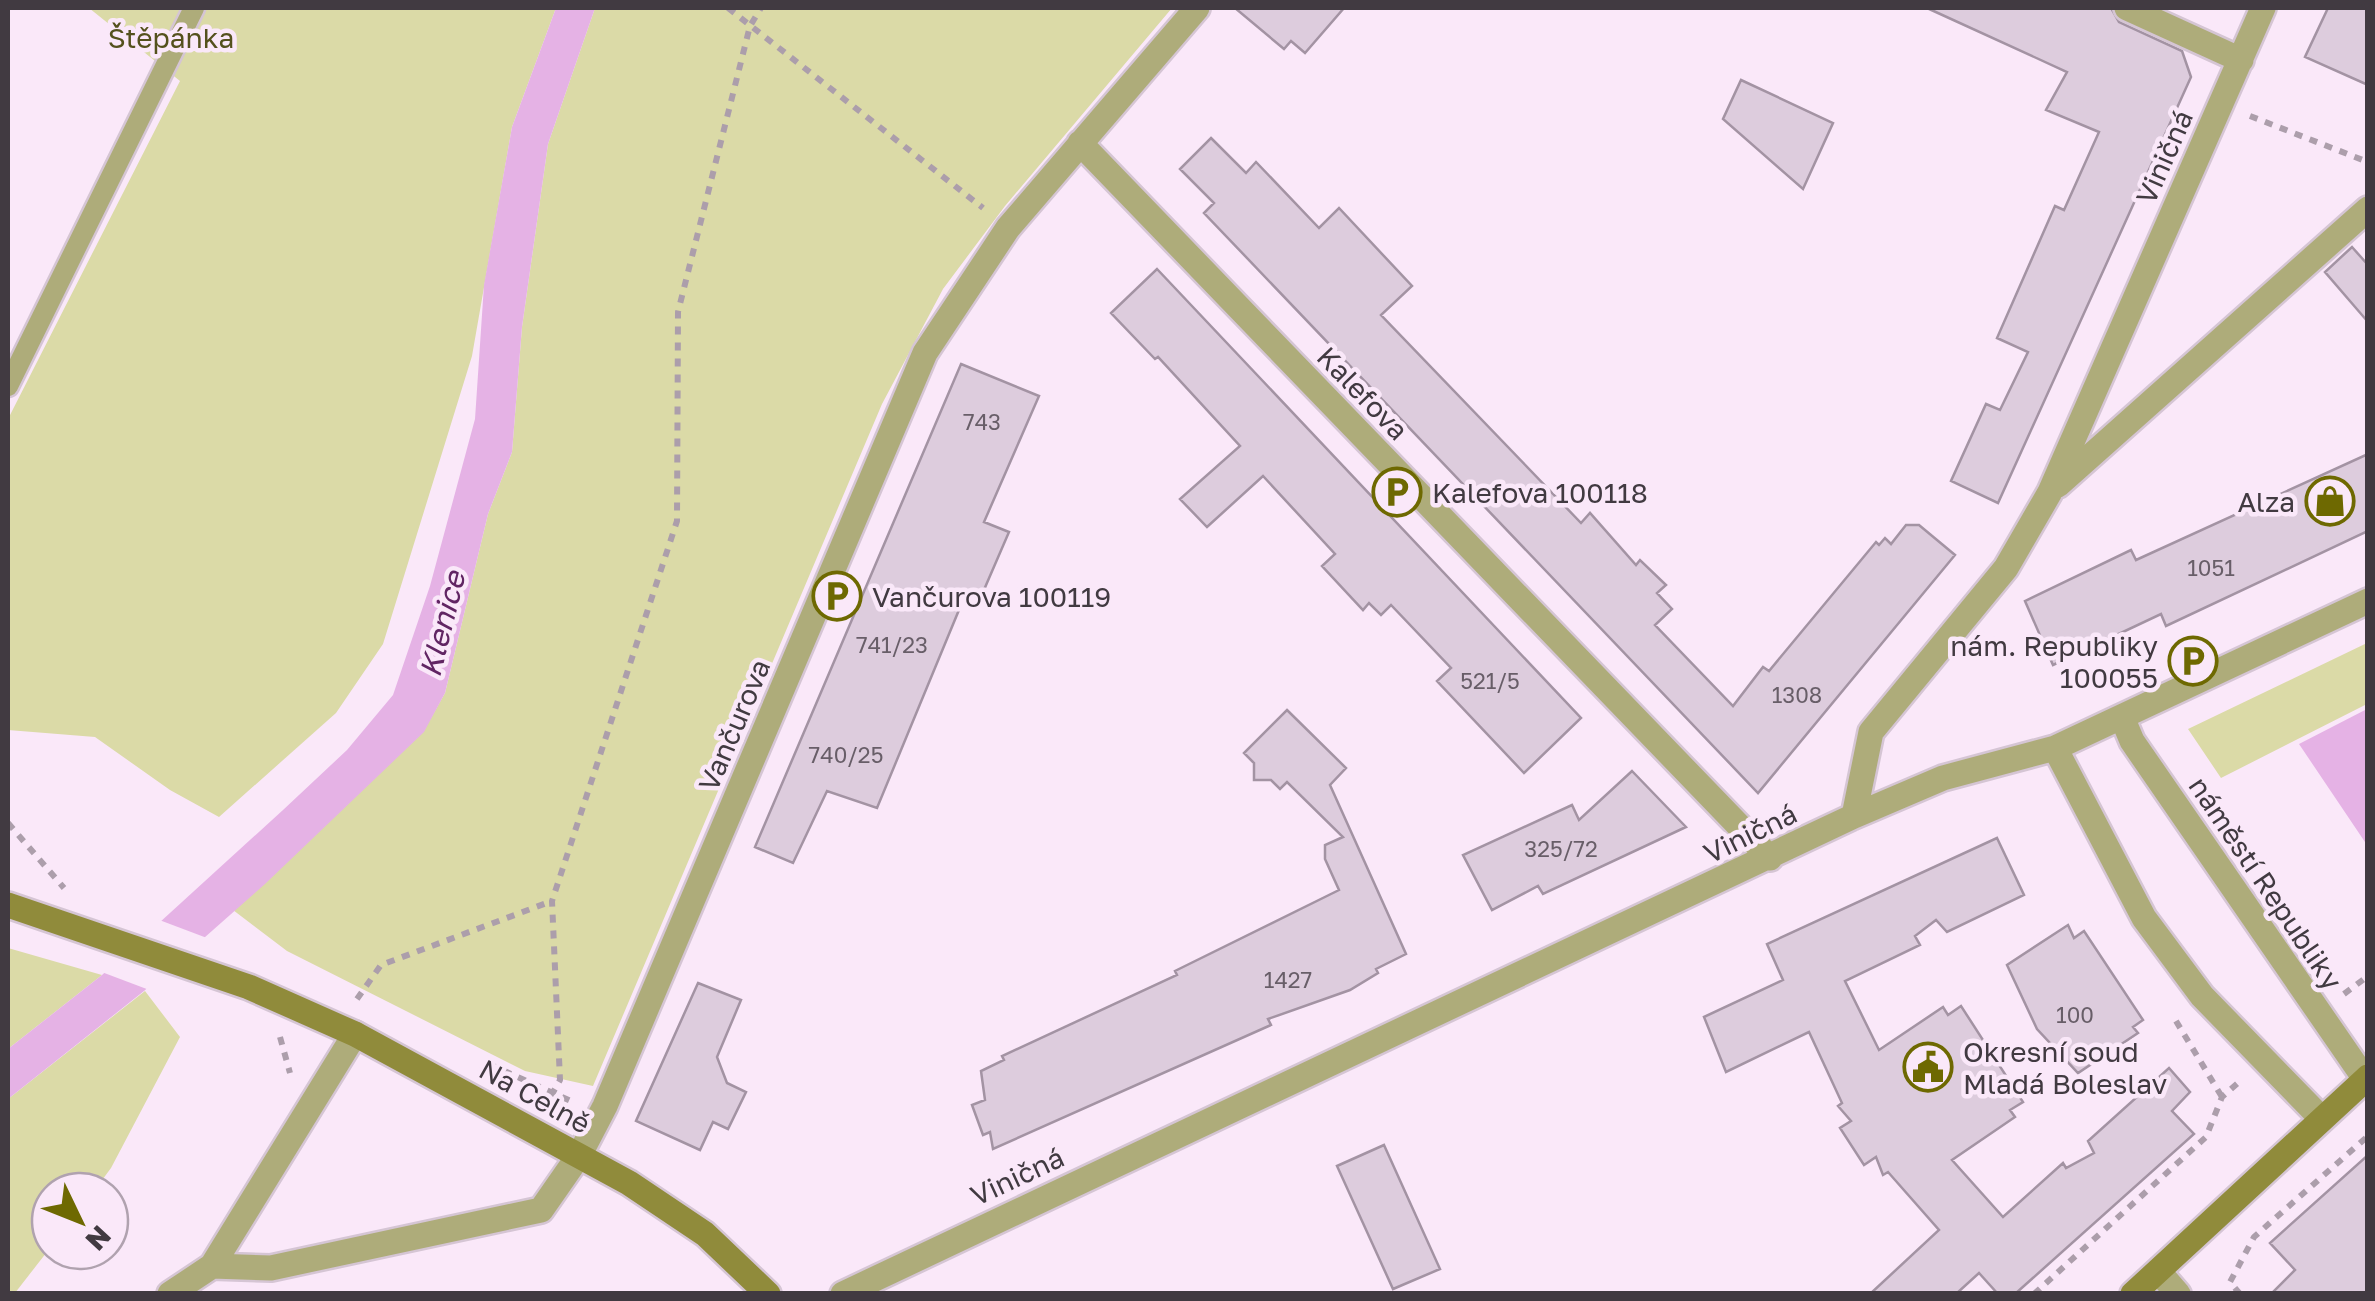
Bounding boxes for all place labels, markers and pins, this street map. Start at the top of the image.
parking icon: Kalefova 100118 [1371,466,1423,518]
shop icon: Alza [2304,475,2356,527]
place label: Kalefova 100118 [1432,476,1648,509]
place label: Alza [2237,485,2295,518]
parking icon: Vančurova 100119 [811,570,863,622]
place label: Vančurova 100119 [872,580,1111,613]
place label: nám. Republiky 100055 [1950,629,2158,694]
parking icon: nám. Republiky 100055 [2167,635,2219,687]
place label: Okresní soud Mladá Boleslav [1963,1035,2167,1100]
public building icon: Okresní soud Mladá Boleslav [1902,1041,1954,1093]

